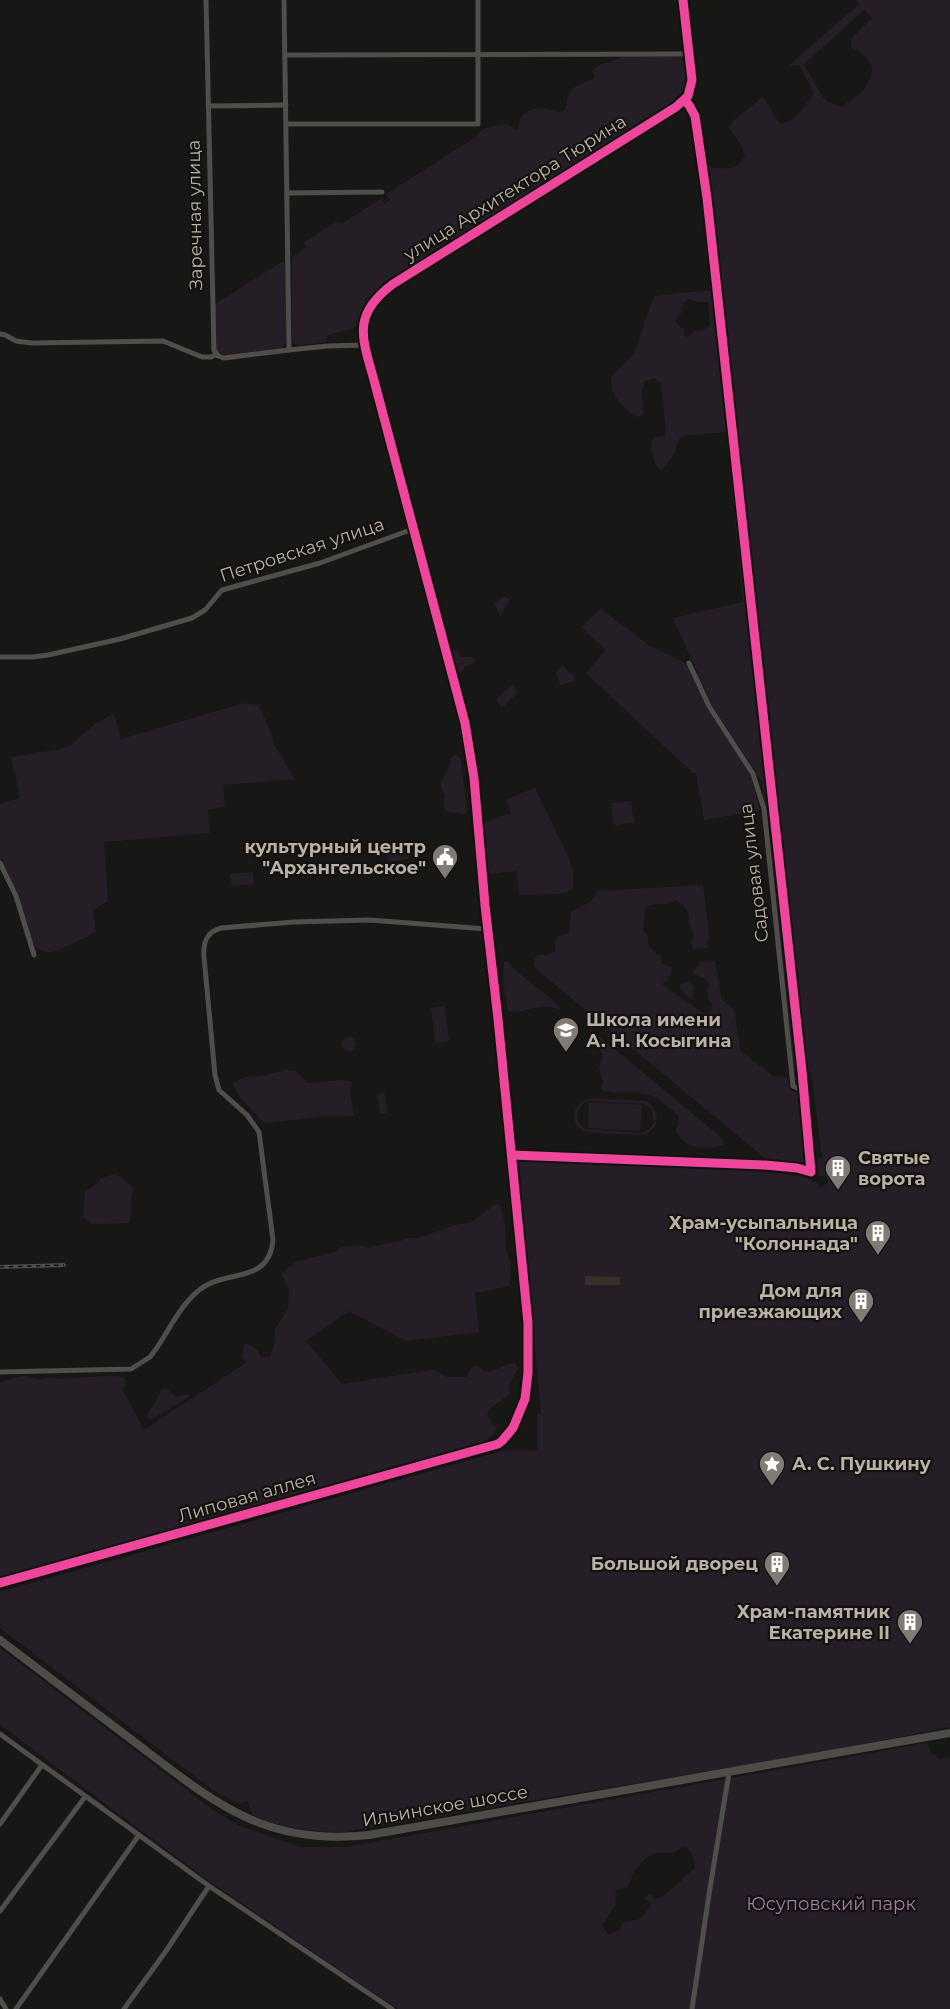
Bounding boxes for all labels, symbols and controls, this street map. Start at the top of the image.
street label: улица Архитектора Тюрина [399,110,630,266]
street label: Заречная улица [183,140,207,290]
street label: Петровская улица [217,513,387,587]
street label: Садовая улица [735,802,773,944]
place label: культурный центр "Архангельское" [245,836,426,879]
public building icon: культурный центр "Архангельское" [430,842,460,880]
place label: Школа имени А. Н. Косыгина [586,1009,731,1052]
school or university icon: Школа имени А. Н. Косыгина [551,1015,581,1053]
place label: Святые ворота [858,1147,930,1190]
building icon: Святые ворота [823,1153,853,1191]
place label: Храм-усыпальница "Колоннада" [669,1212,858,1255]
building icon: Храм-усыпальница "Колоннада" [863,1218,893,1256]
place label: Дом для приезжающих [698,1280,842,1323]
building icon: Дом для приезжающих [846,1286,876,1324]
place icon: А. С. Пушкину [757,1449,787,1487]
place label: А. С. Пушкину [792,1453,932,1475]
street label: Липовая аллея [176,1467,318,1527]
building icon: Большой дворец [762,1549,792,1587]
place label: Большой дворец [591,1553,758,1575]
place label: Храм-памятник Екатерине II [737,1601,890,1644]
building icon: Храм-памятник Екатерине II [895,1607,925,1645]
street label: Ильинское шоссе [361,1781,529,1831]
park label: Юсуповский парк [746,1893,916,1915]

